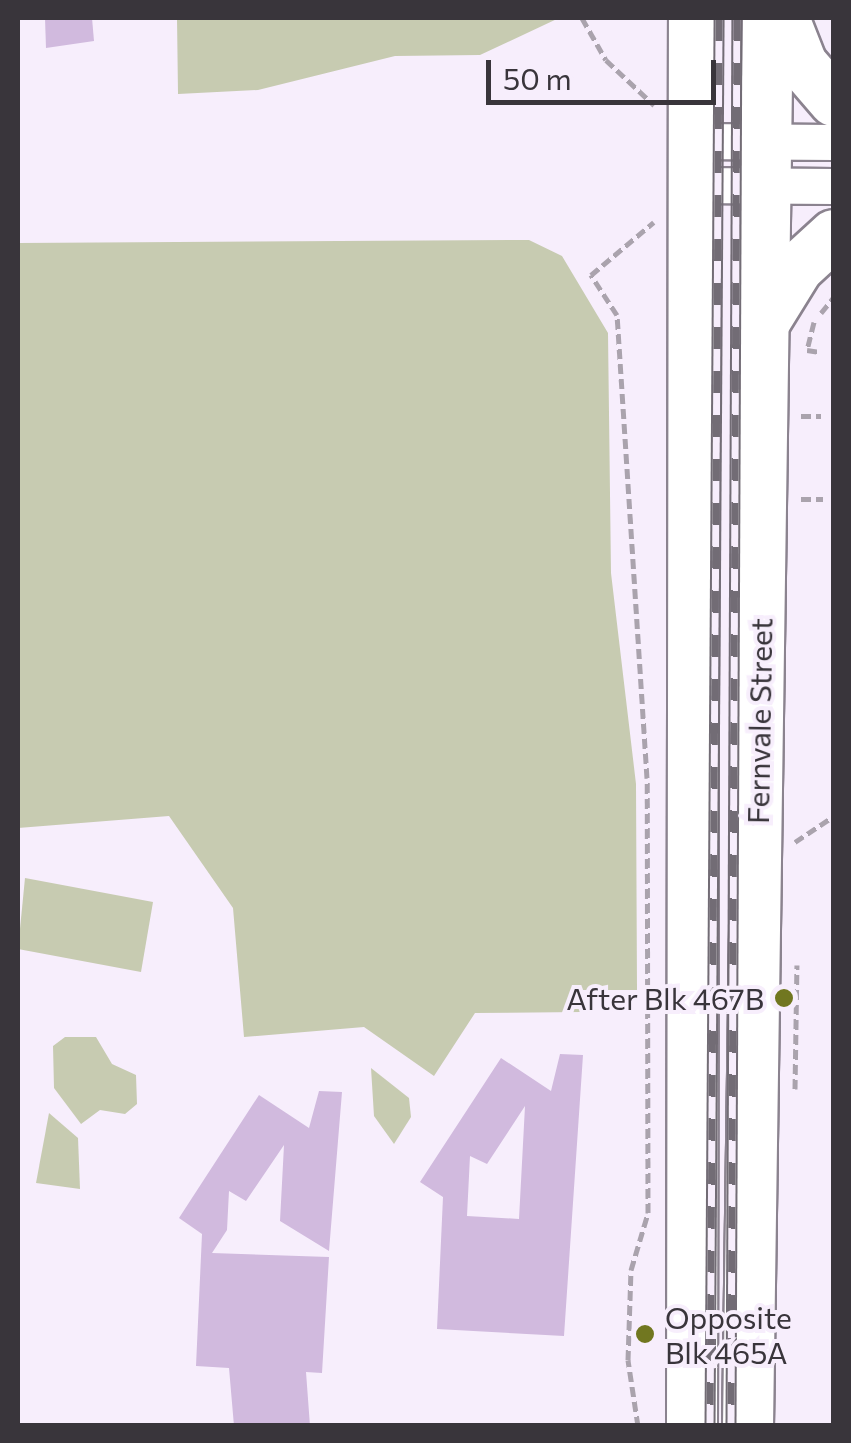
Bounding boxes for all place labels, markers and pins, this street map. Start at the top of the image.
place label: After Blk 467B [566,980,764,1016]
marker: After Blk 467B [773,987,795,1009]
place label: Opposite Blk 465A [665,1299,792,1370]
marker: Opposite Blk 465A [634,1323,656,1345]

